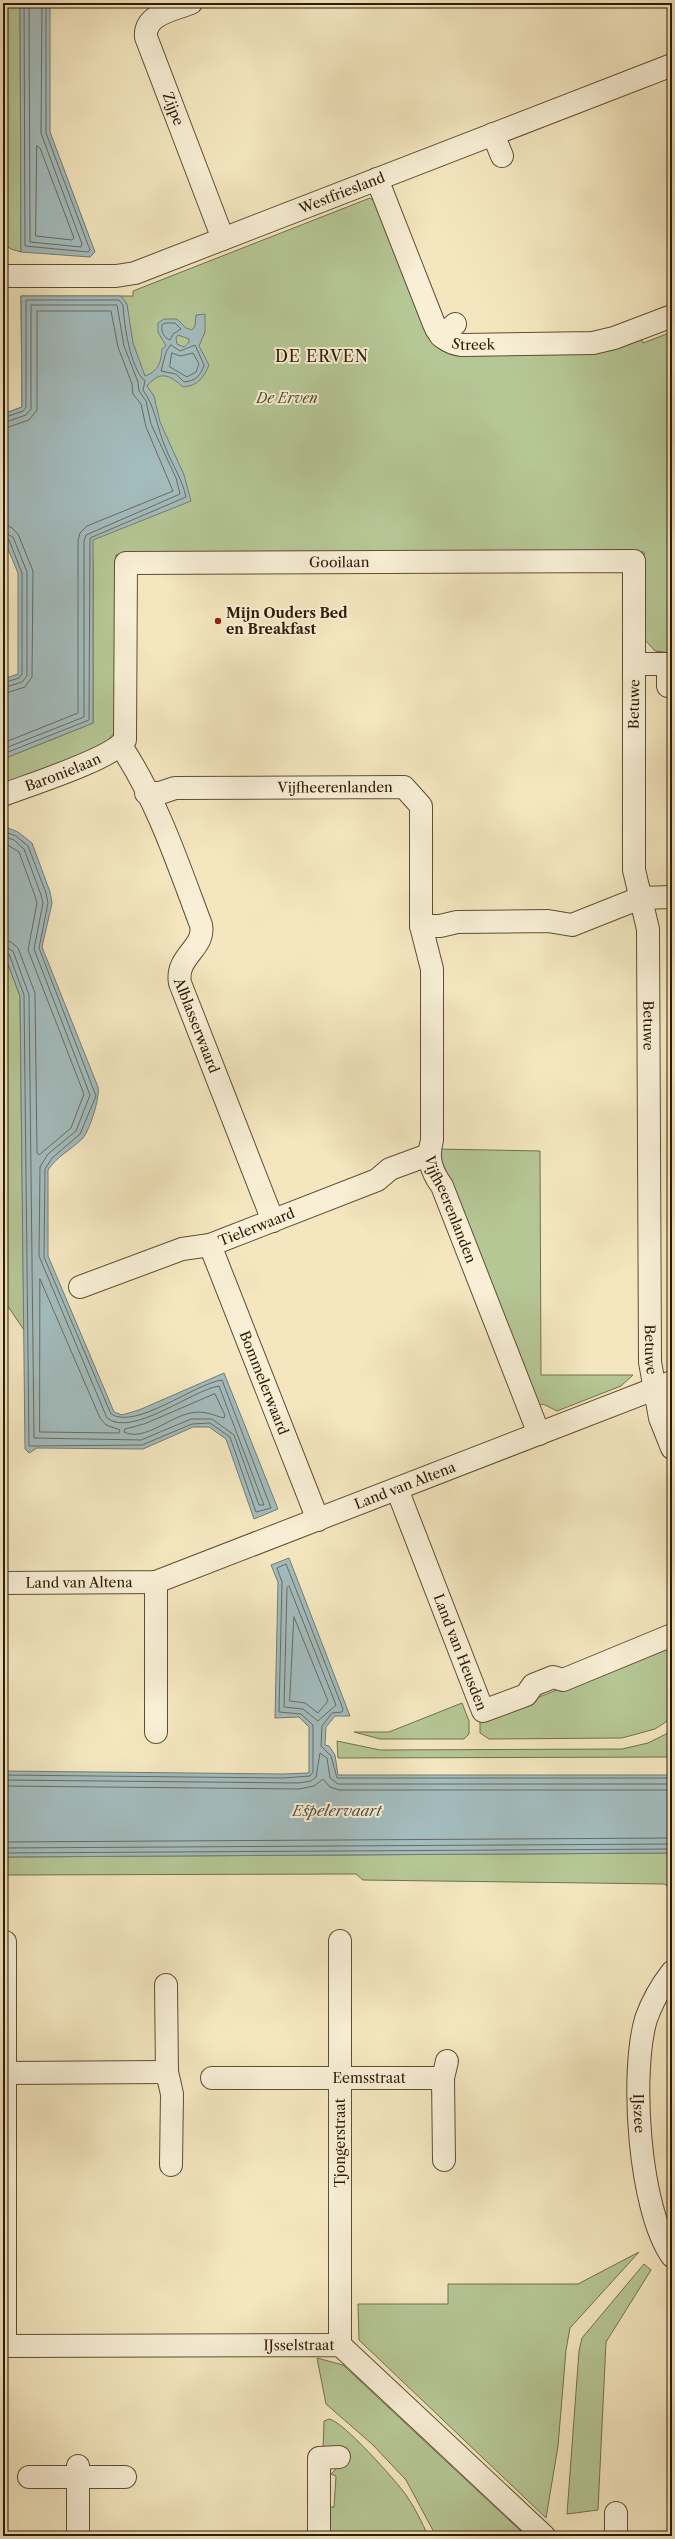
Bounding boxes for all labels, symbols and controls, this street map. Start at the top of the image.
street label: Zijpe [159,90,188,128]
street label: Westfriesland [295,168,388,218]
street label: Streek [450,334,496,354]
district label: DE ERVEN [275,346,369,366]
park label: De Erven [255,389,318,407]
street label: Gooilaan [309,553,370,571]
place label: Mijn Ouders Bed en Breakfast [226,604,348,638]
marker: Mijn Ouders Bed en Breakfast [213,616,223,626]
street label: Betuwe [625,679,643,729]
street label: Baronielaan [22,749,104,795]
street label: Vijfheerenlanden [277,778,393,797]
street label: Alblasserwaard [169,974,223,1076]
street label: Betuwe [639,1000,658,1051]
street label: Vijfheerenlanden [421,1153,480,1266]
street label: Tielerwaard [216,1204,298,1250]
street label: Betuwe [641,1324,661,1376]
street label: Bommelerwaard [236,1328,293,1438]
street label: Land van Altena [352,1458,459,1513]
street label: Land van Altena [25,1573,133,1592]
street label: Land van Heusden [429,1591,491,1713]
water label: Espelervaart [291,1801,382,1820]
street label: Eemsstraat [332,2069,406,2087]
street label: IJszee [629,2094,649,2134]
street label: Tjongerstraat [331,2098,349,2188]
street label: IJsselstraat [264,2336,334,2354]

